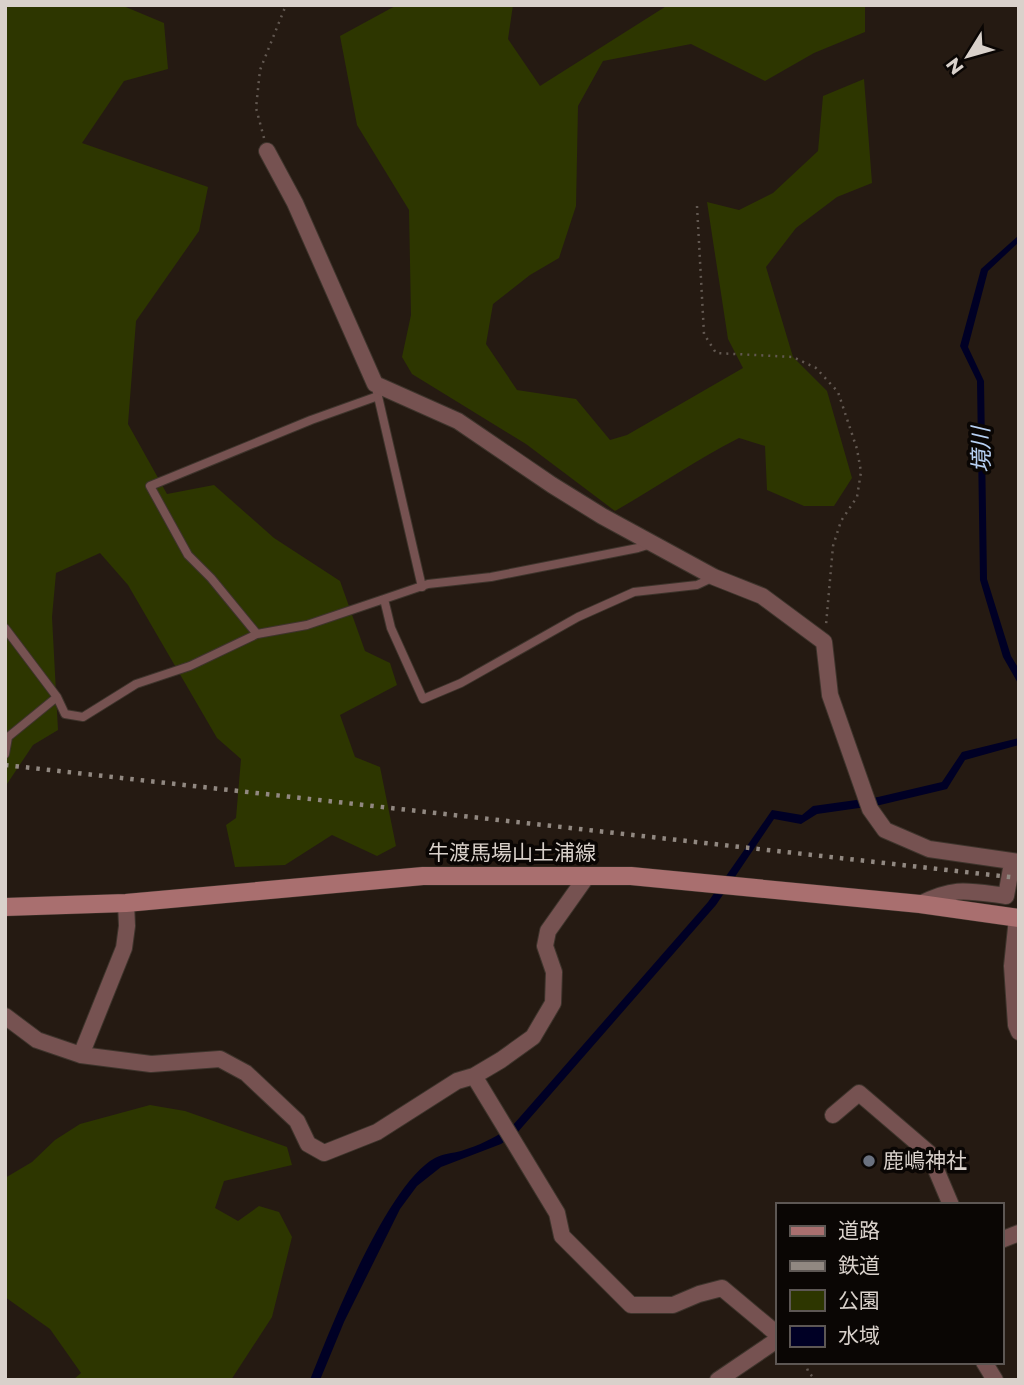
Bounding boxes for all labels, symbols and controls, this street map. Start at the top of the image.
north arrow [933,21,1003,91]
text: N [941,53,969,79]
water label: 境川 [967,424,995,473]
street label: 牛渡馬場山土浦線 [428,840,596,865]
place label: 鹿嶋神社 [883,1148,967,1173]
marker: 鹿嶋神社 [861,1153,877,1169]
legend [776,1203,1003,1364]
text: 道路 [838,1218,880,1243]
text: 鉄道 [838,1253,880,1278]
text: 公園 [838,1288,880,1313]
text: 水域 [838,1323,880,1348]

